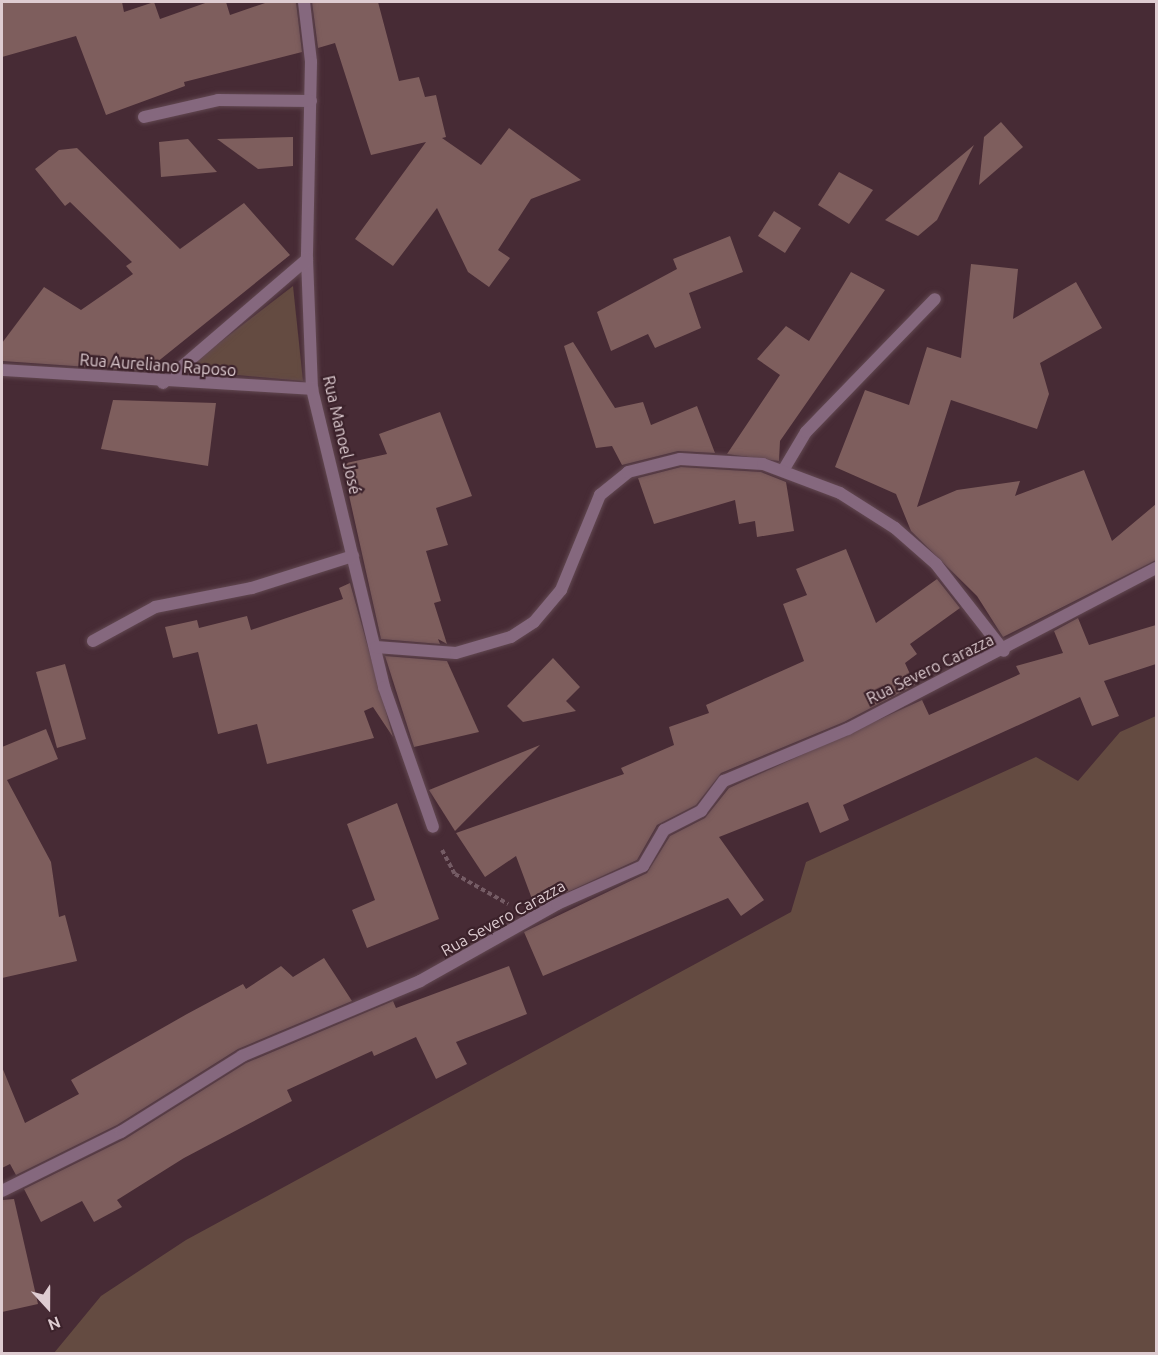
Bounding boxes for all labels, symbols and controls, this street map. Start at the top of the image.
street label: Rua Aureliano Raposo [79,350,237,380]
street label: Rua Manoel José [319,374,365,496]
street label: Rua Severo Carazza [863,630,997,708]
street label: Rua Severo Carazza [438,876,568,960]
north arrow [18,1277,78,1337]
text: N [46,1313,63,1334]

